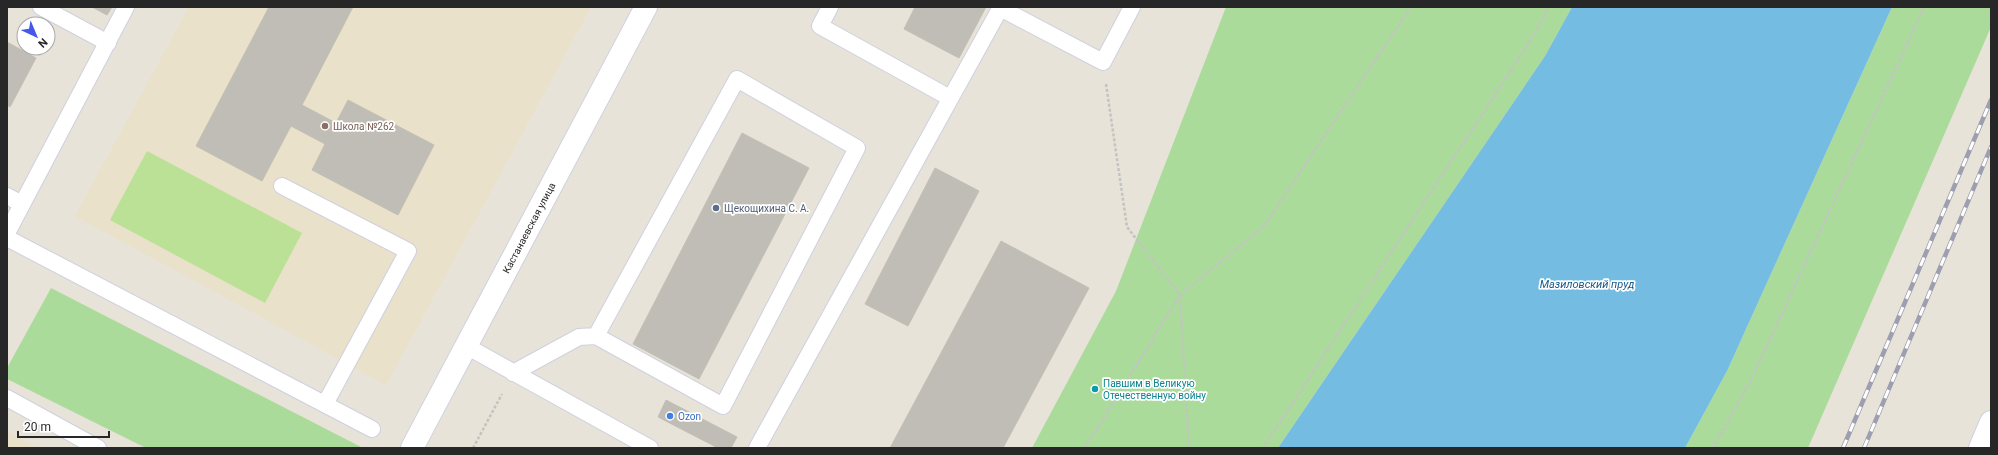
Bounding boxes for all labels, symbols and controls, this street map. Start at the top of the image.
north arrow [16,16,56,56]
text: N [35,35,50,50]
marker: Школа №262 [320,121,330,131]
place label: Школа №262 [333,121,395,132]
street label: Кастанаевская улица [500,181,558,275]
marker: Щекощихина С. А. [711,203,721,213]
place label: Щекощихина С. А. [724,203,809,214]
water label: Мазиловский пруд [1540,278,1634,291]
place label: Павшим в Великую Отечественную войну [1103,378,1206,401]
marker: Павшим в Великую Отечественную войну [1090,384,1100,394]
marker: Ozon [665,411,675,421]
place label: Ozon [678,411,701,422]
scale bar [18,413,109,439]
text: 20 m [24,420,51,434]

